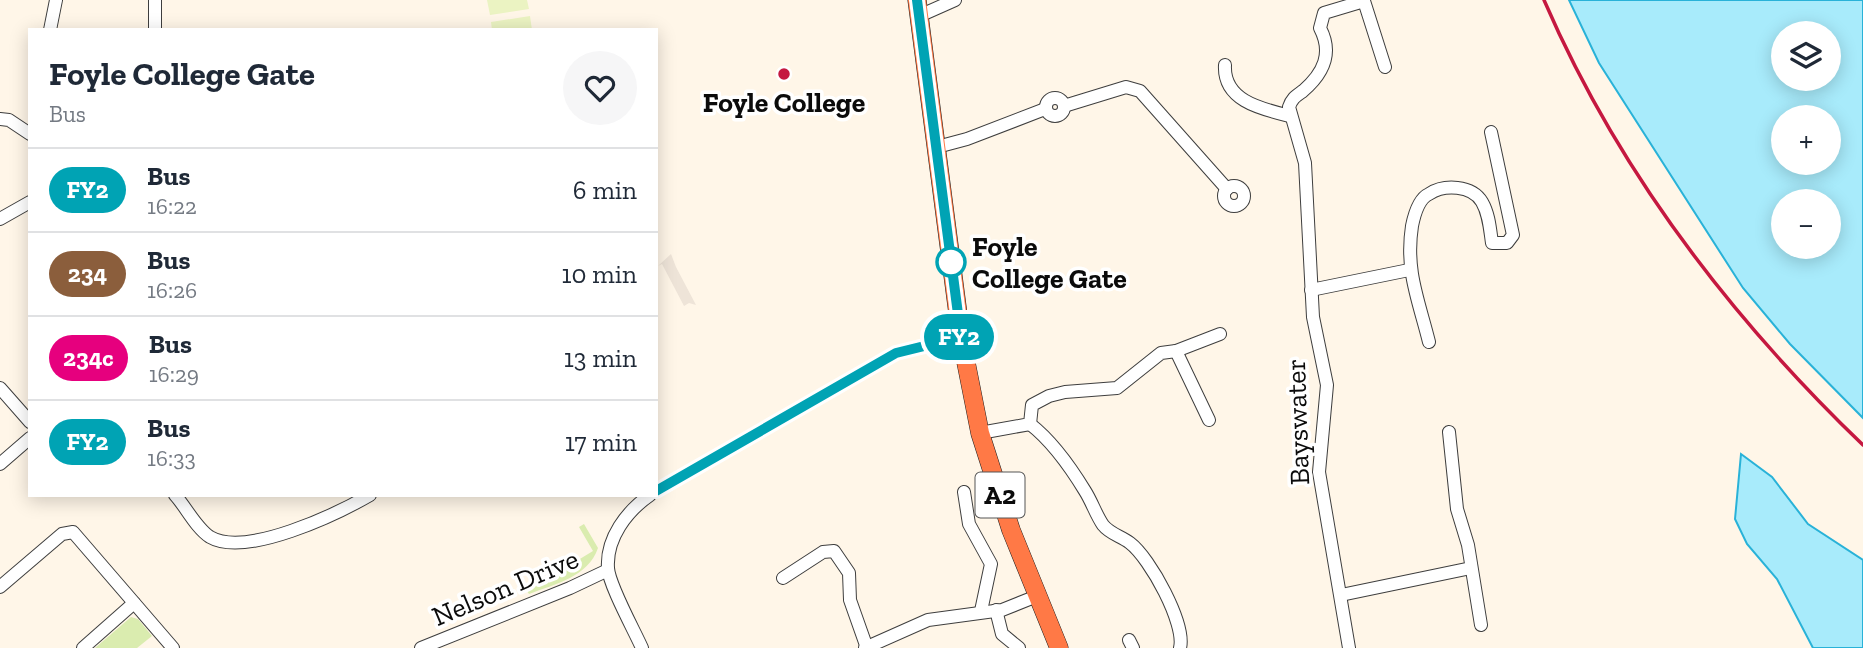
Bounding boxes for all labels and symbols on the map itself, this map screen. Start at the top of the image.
marker: Foyle College [776,66,792,82]
place label: Foyle College [703,86,865,119]
place label: Foyle College Gate [972,230,1127,295]
marker: Foyle College Gate [936,247,966,277]
line badge: FY2 [919,314,999,360]
street label: Bayswater [1279,358,1316,486]
road number: A2 [976,472,1024,517]
street label: Nelson Drive [427,542,583,633]

